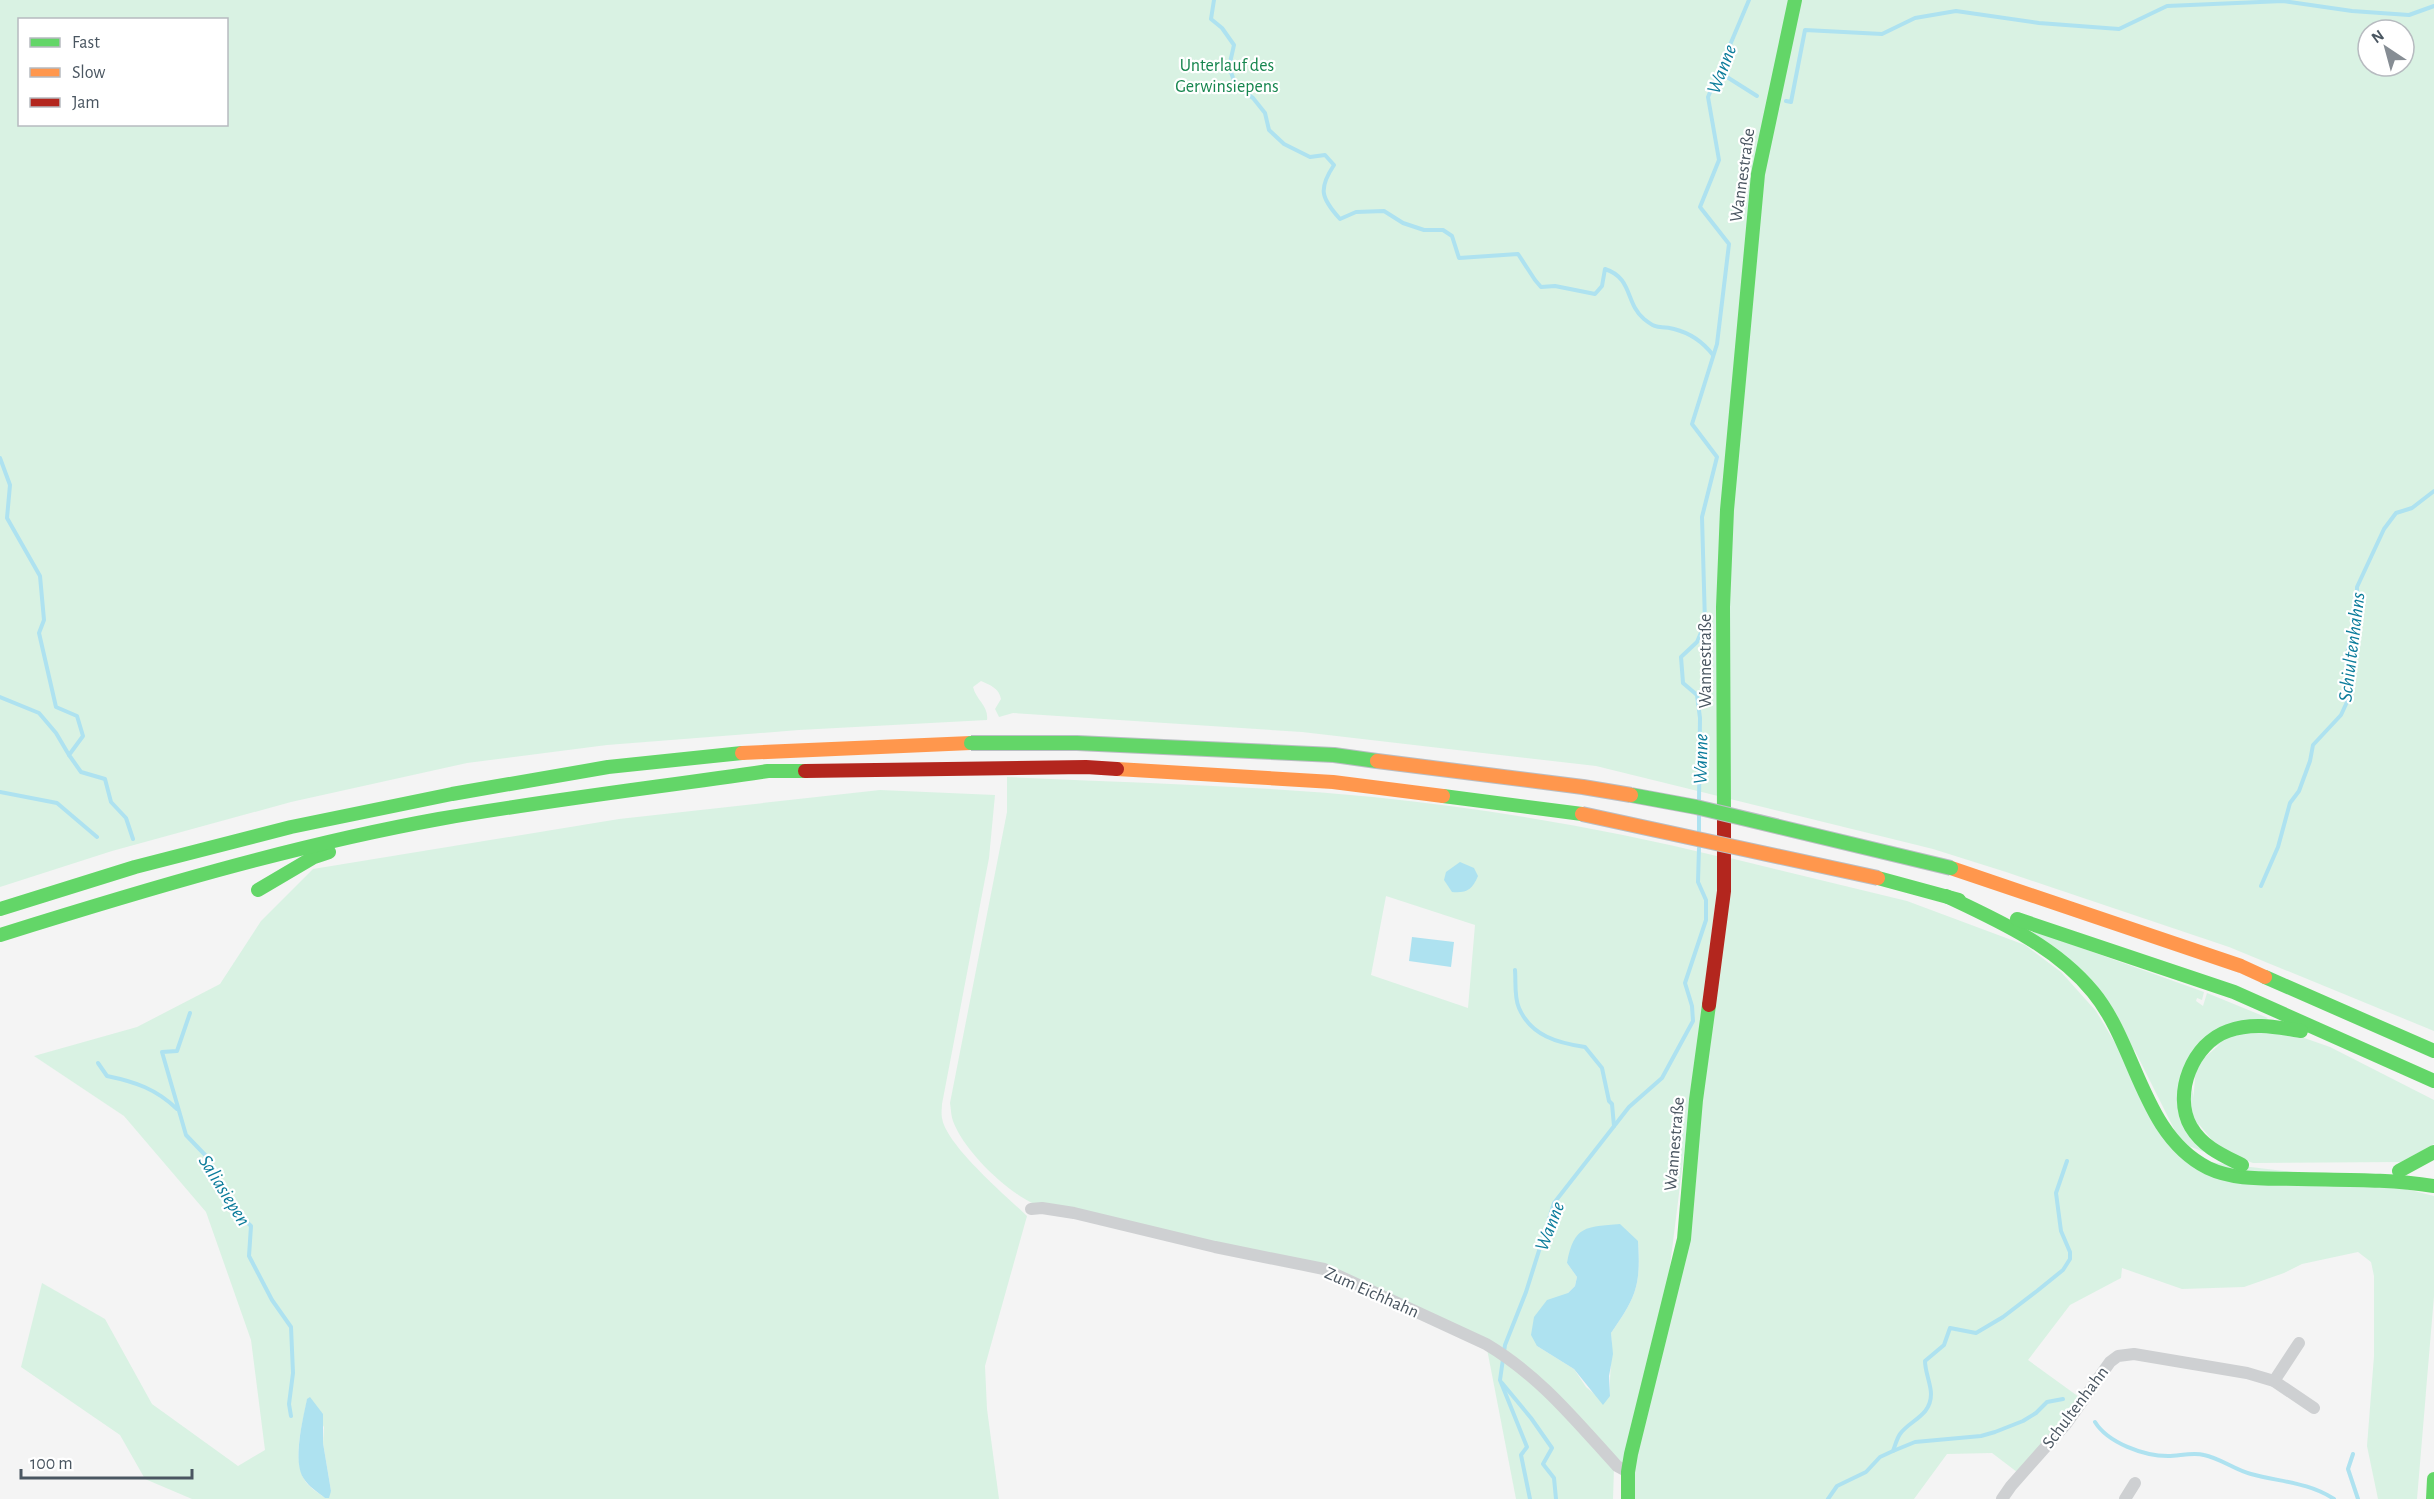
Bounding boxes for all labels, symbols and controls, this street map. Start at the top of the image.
legend [18,18,228,126]
north arrow [2356,18,2416,78]
text: N [2369,27,2387,46]
text: Fast [72,34,100,52]
water label: Wanne [1703,42,1741,97]
park label: Unterlauf des Gerwinsiepens [1175,57,1279,96]
text: Slow [72,64,105,82]
text: Jam [72,94,100,112]
street label: Wannestraße [1727,127,1758,223]
water label: Schiultenhahns [2335,591,2369,703]
street label: Wannestraße [1697,614,1715,708]
water label: Wanne [1691,733,1711,785]
street label: Wannestraße [1662,1096,1688,1192]
water label: Saliasiepen [195,1152,254,1229]
water label: Wanne [1531,1199,1569,1254]
street label: Zum Eichhahn [1322,1264,1421,1322]
street label: Schultenhahn [2039,1363,2112,1452]
scale bar [21,1442,192,1480]
text: 100 m [30,1455,73,1473]

